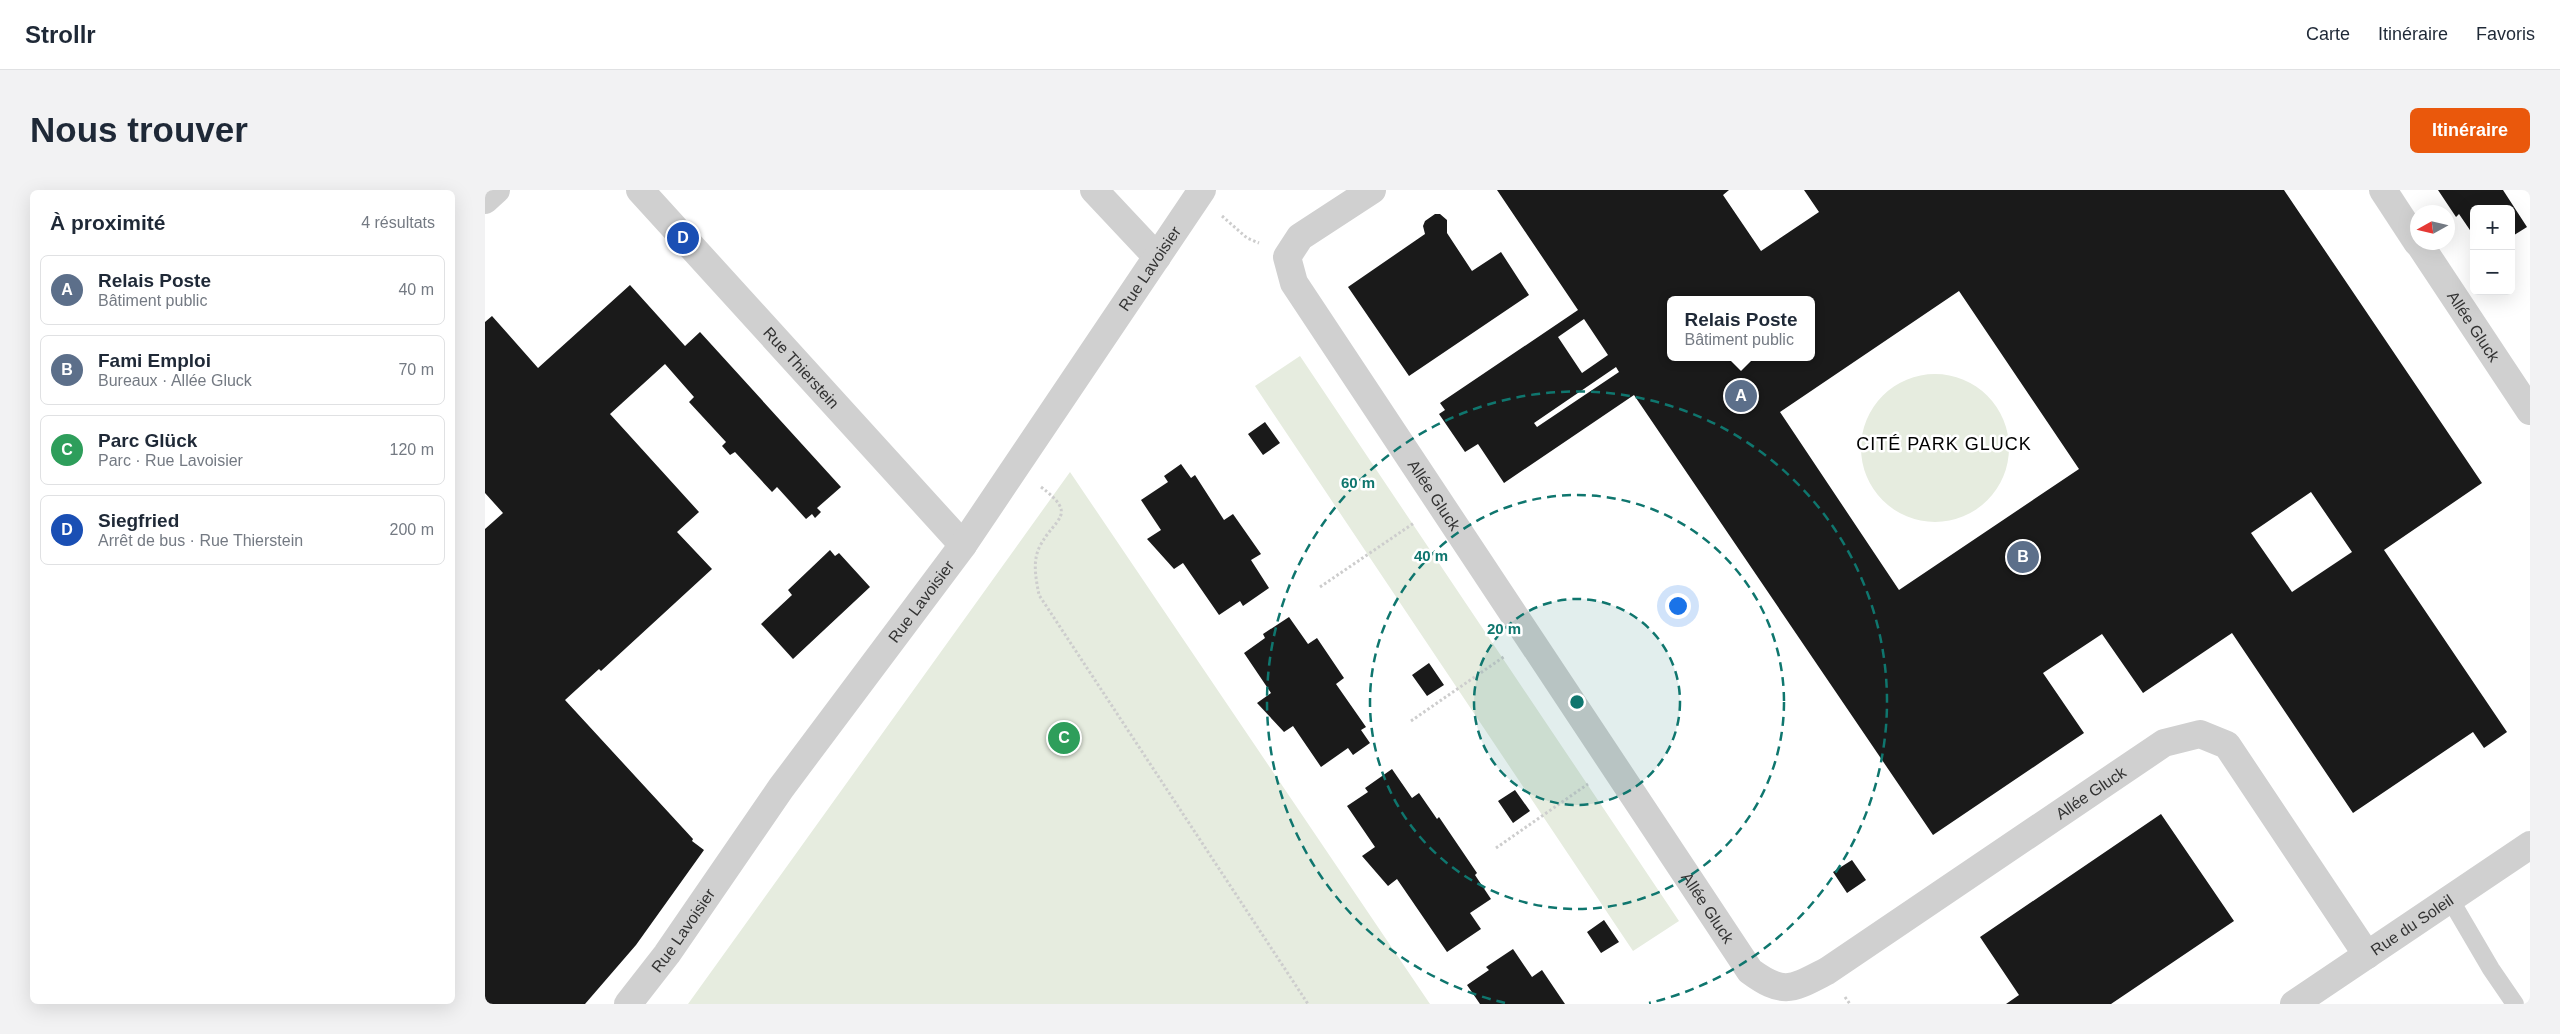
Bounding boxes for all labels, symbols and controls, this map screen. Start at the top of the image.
text: Strollr [25,21,96,48]
text: Carte [2306,24,2350,44]
text: Itinéraire [2378,24,2448,44]
text: Favoris [2476,24,2535,44]
button: Itinéraire [2410,108,2530,153]
text: Nous trouver [30,110,248,149]
north arrow [2410,205,2455,250]
map controls [2470,205,2515,295]
button: + [2470,205,2515,250]
text: À proximité [50,211,166,234]
text: 4 résultats [361,214,435,231]
pin: D [667,219,699,257]
street label: Rue Lavoisier [1115,222,1184,314]
button: − [2470,250,2515,295]
text: Relais Poste [98,270,211,291]
text: A [61,281,73,298]
text: 40 m [398,281,434,298]
street label: Allée Gluck [2444,288,2504,365]
text: Bâtiment public [98,292,207,309]
popup [1667,296,1815,361]
text: Relais Poste [1685,309,1798,330]
street label: Rue Thierstein [760,323,843,412]
text: Bâtiment public [1685,331,1794,348]
text: Fami Emploi [98,350,211,371]
text: B [61,361,73,378]
text: 70 m [398,361,434,378]
text: Bureaux · Allée Gluck [98,372,252,389]
pin: A [1725,377,1757,415]
text: Parc Glück [98,430,197,451]
district label: CITÉ PARK GLUCK [1856,434,2032,454]
text: C [61,441,73,458]
text: 120 m [390,441,434,458]
text: Parc · Rue Lavoisier [98,452,243,469]
street label: Allée Gluck [1405,456,1464,534]
text: 60 m [1341,474,1375,491]
text: Siegfried [98,510,179,531]
text: D [61,521,73,538]
text: 200 m [390,521,434,538]
text: Arrêt de bus · Rue Thierstein [98,532,303,549]
pin: B [2007,538,2039,576]
text: 40 m [1414,547,1448,564]
street label: Rue Lavoisier [885,557,957,646]
your location [1665,593,1691,619]
text: 20 m [1487,620,1521,637]
centre of rings [1568,693,1586,711]
pin: C [1048,719,1080,757]
street label: Allée Gluck [2052,762,2130,822]
street label: Allée Gluck [1678,869,1738,947]
street label: Rue Lavoisier [648,885,718,975]
street label: Rue du Soleil [2368,891,2456,958]

